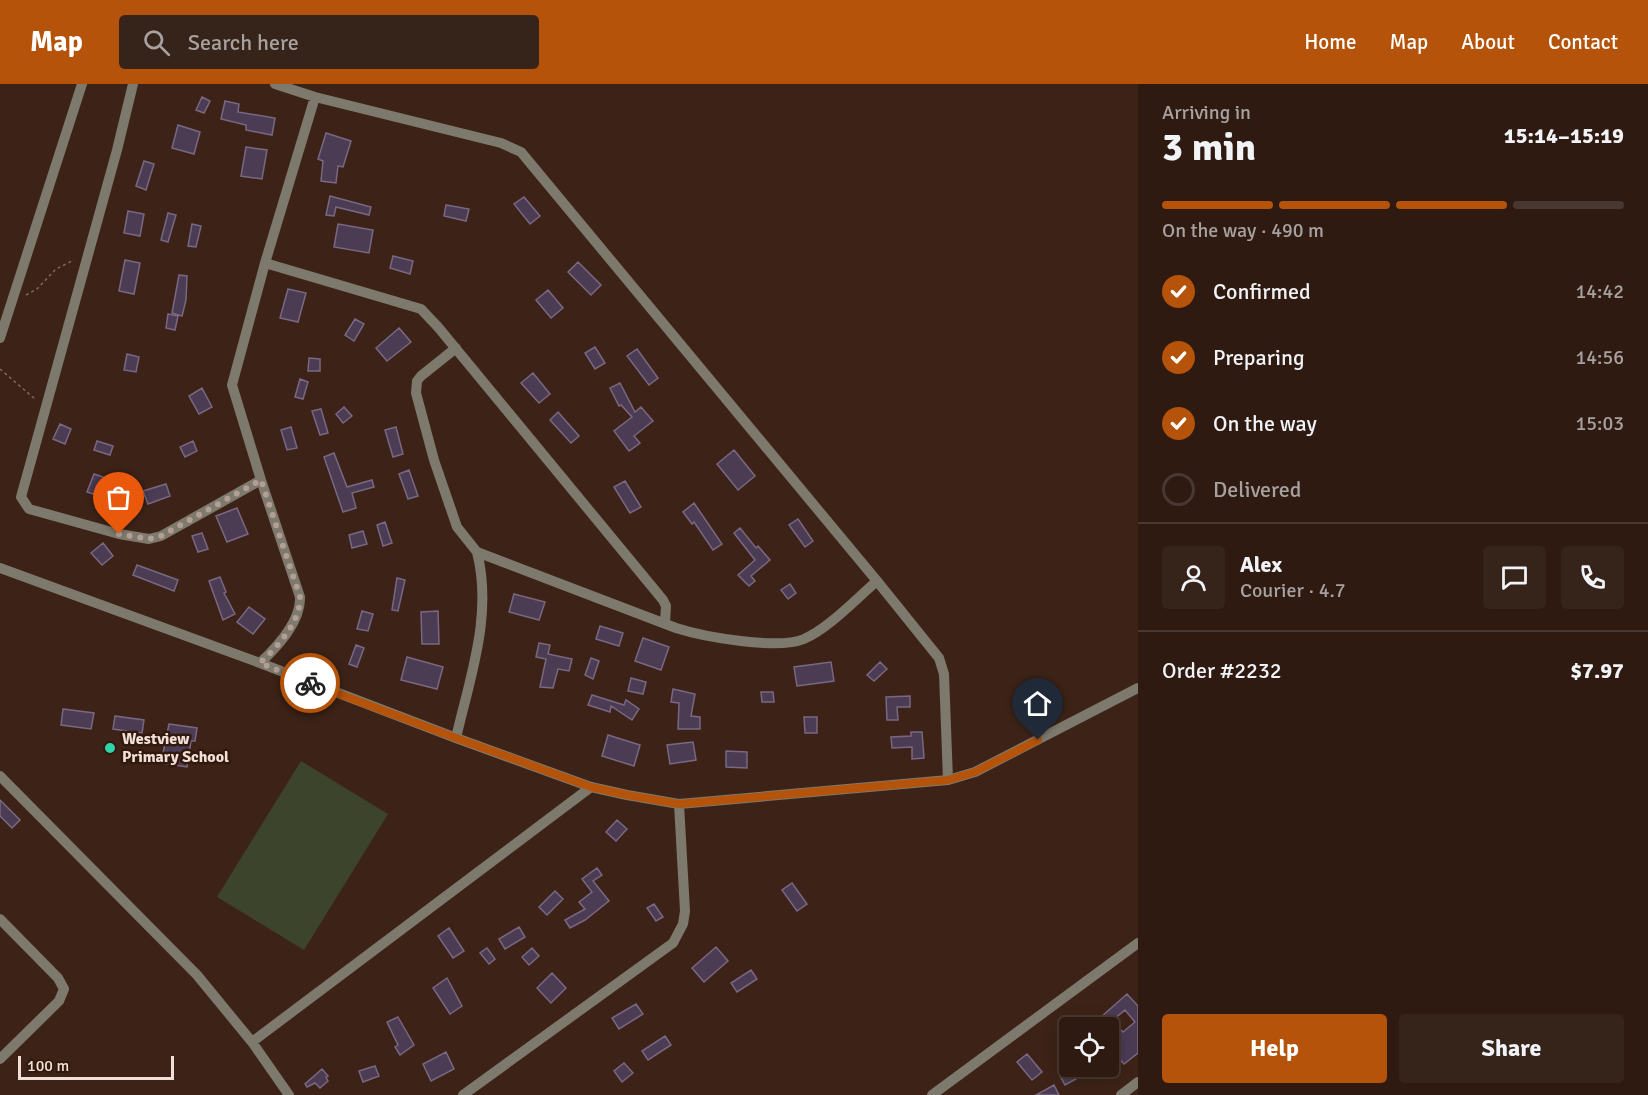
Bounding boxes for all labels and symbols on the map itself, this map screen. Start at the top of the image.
pin [93,472,144,534]
courier [280,653,340,713]
pin [1012,678,1063,740]
place label: Westview Primary School [122,729,229,767]
marker: Westview Primary School [103,741,117,755]
scale bar [18,1053,174,1080]

